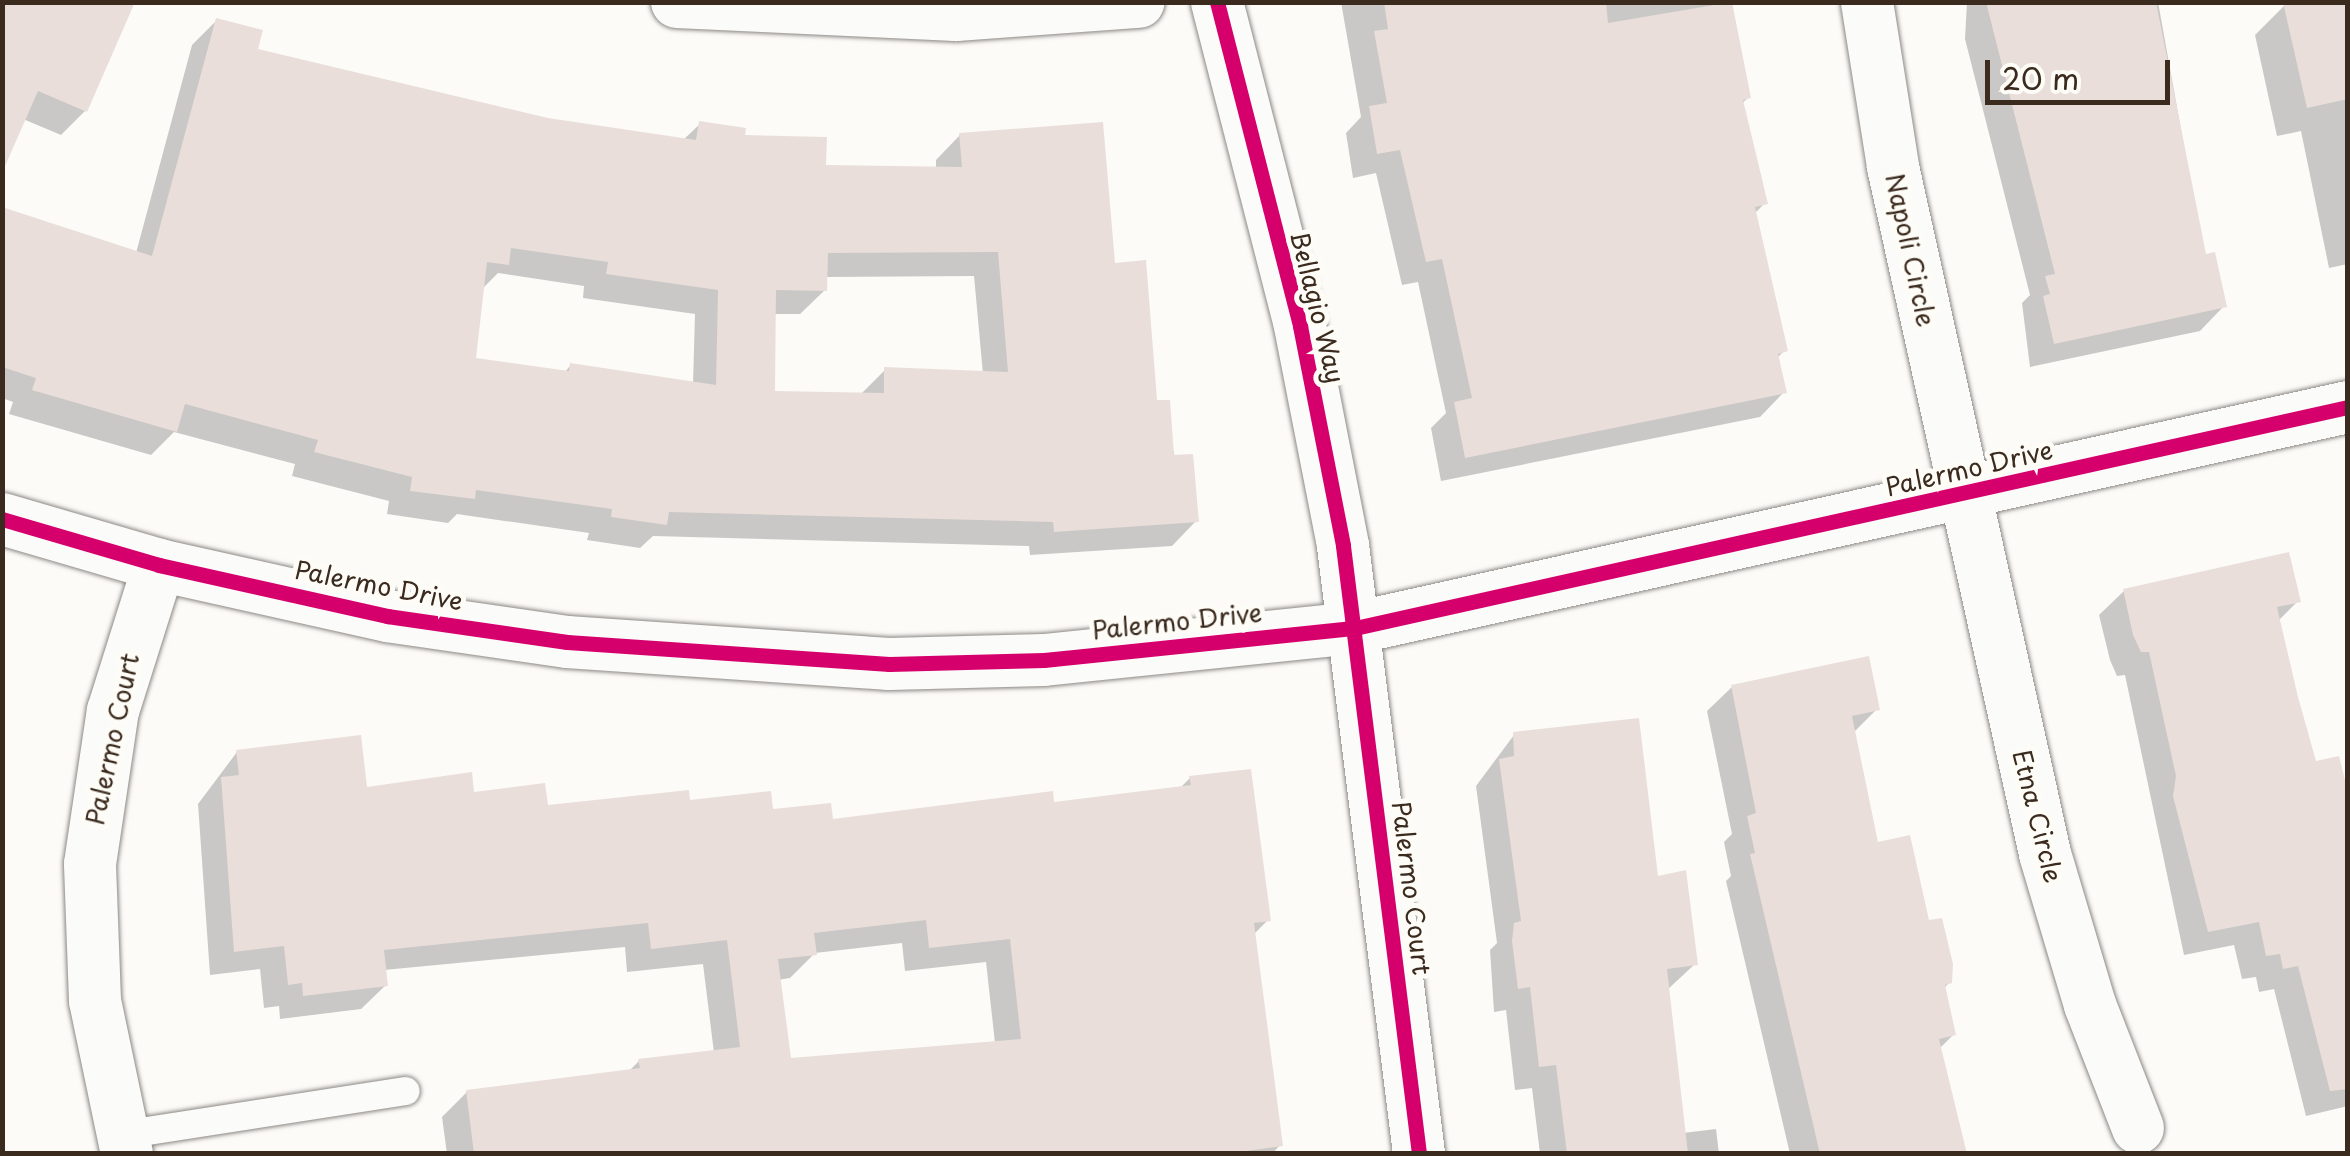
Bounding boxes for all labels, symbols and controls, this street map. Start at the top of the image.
scale bar [1990,40,2175,102]
text: 20 m [2002,55,2079,100]
street label: Napoli Circle [1880,170,1942,330]
street label: Bellagio Way [1284,227,1352,387]
street label: Palermo Drive [1883,434,2055,502]
street label: Palermo Drive [292,554,466,616]
street label: Palermo Drive [1091,597,1263,645]
street label: Palermo Court [79,650,145,828]
street label: Etna Circle [2007,746,2069,886]
street label: Palermo Court [1386,799,1438,977]

